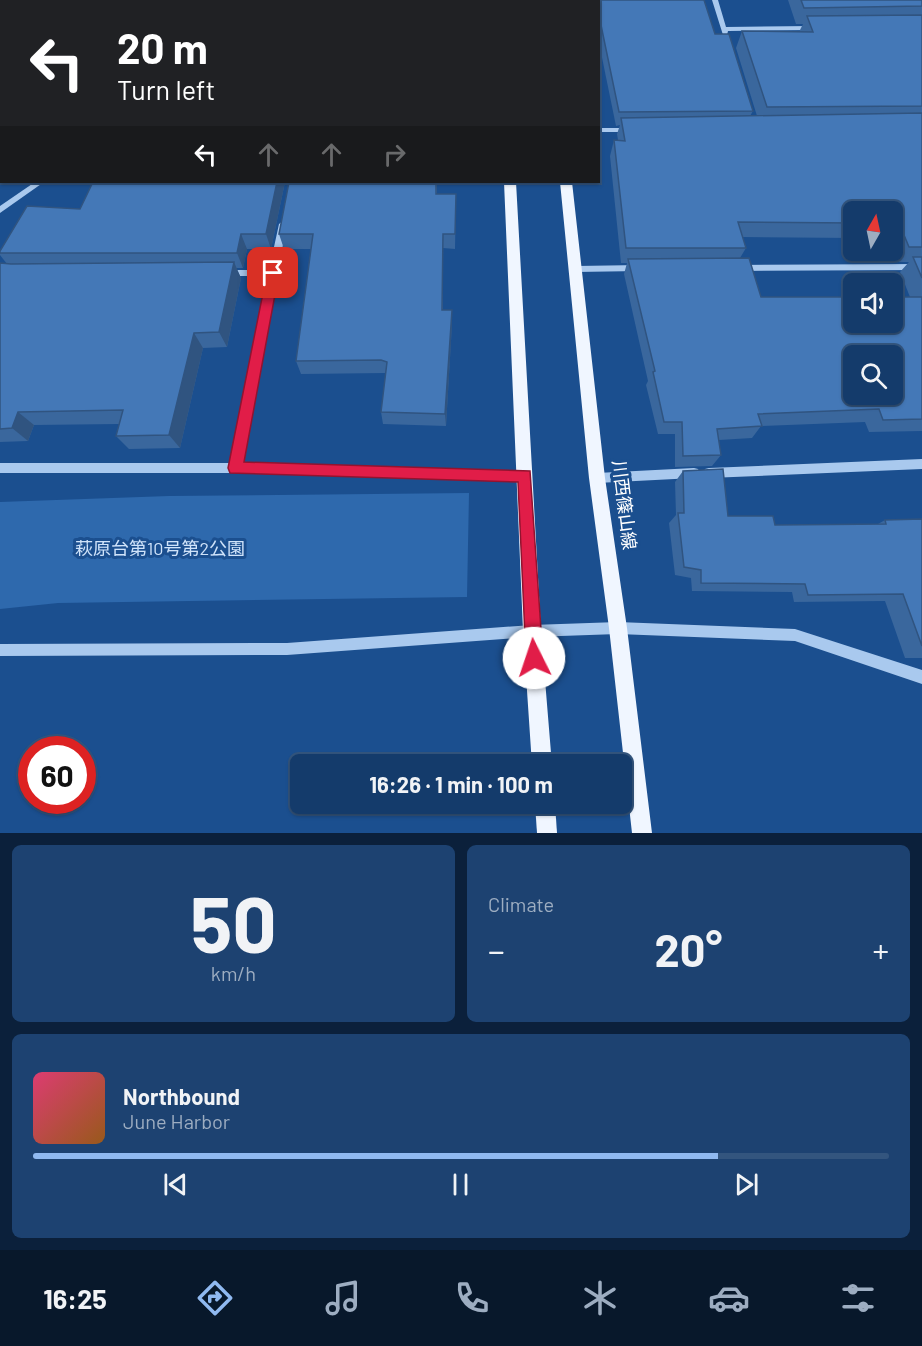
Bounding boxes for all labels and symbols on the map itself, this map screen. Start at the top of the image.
north arrow [843,201,903,261]
pin [247,247,298,298]
street label: 川西篠山線 [609,459,641,551]
park label: 萩原台第10号第2公園 [75,537,245,559]
position arrow [502,626,566,690]
speed limit sign: 60 [18,736,96,814]

